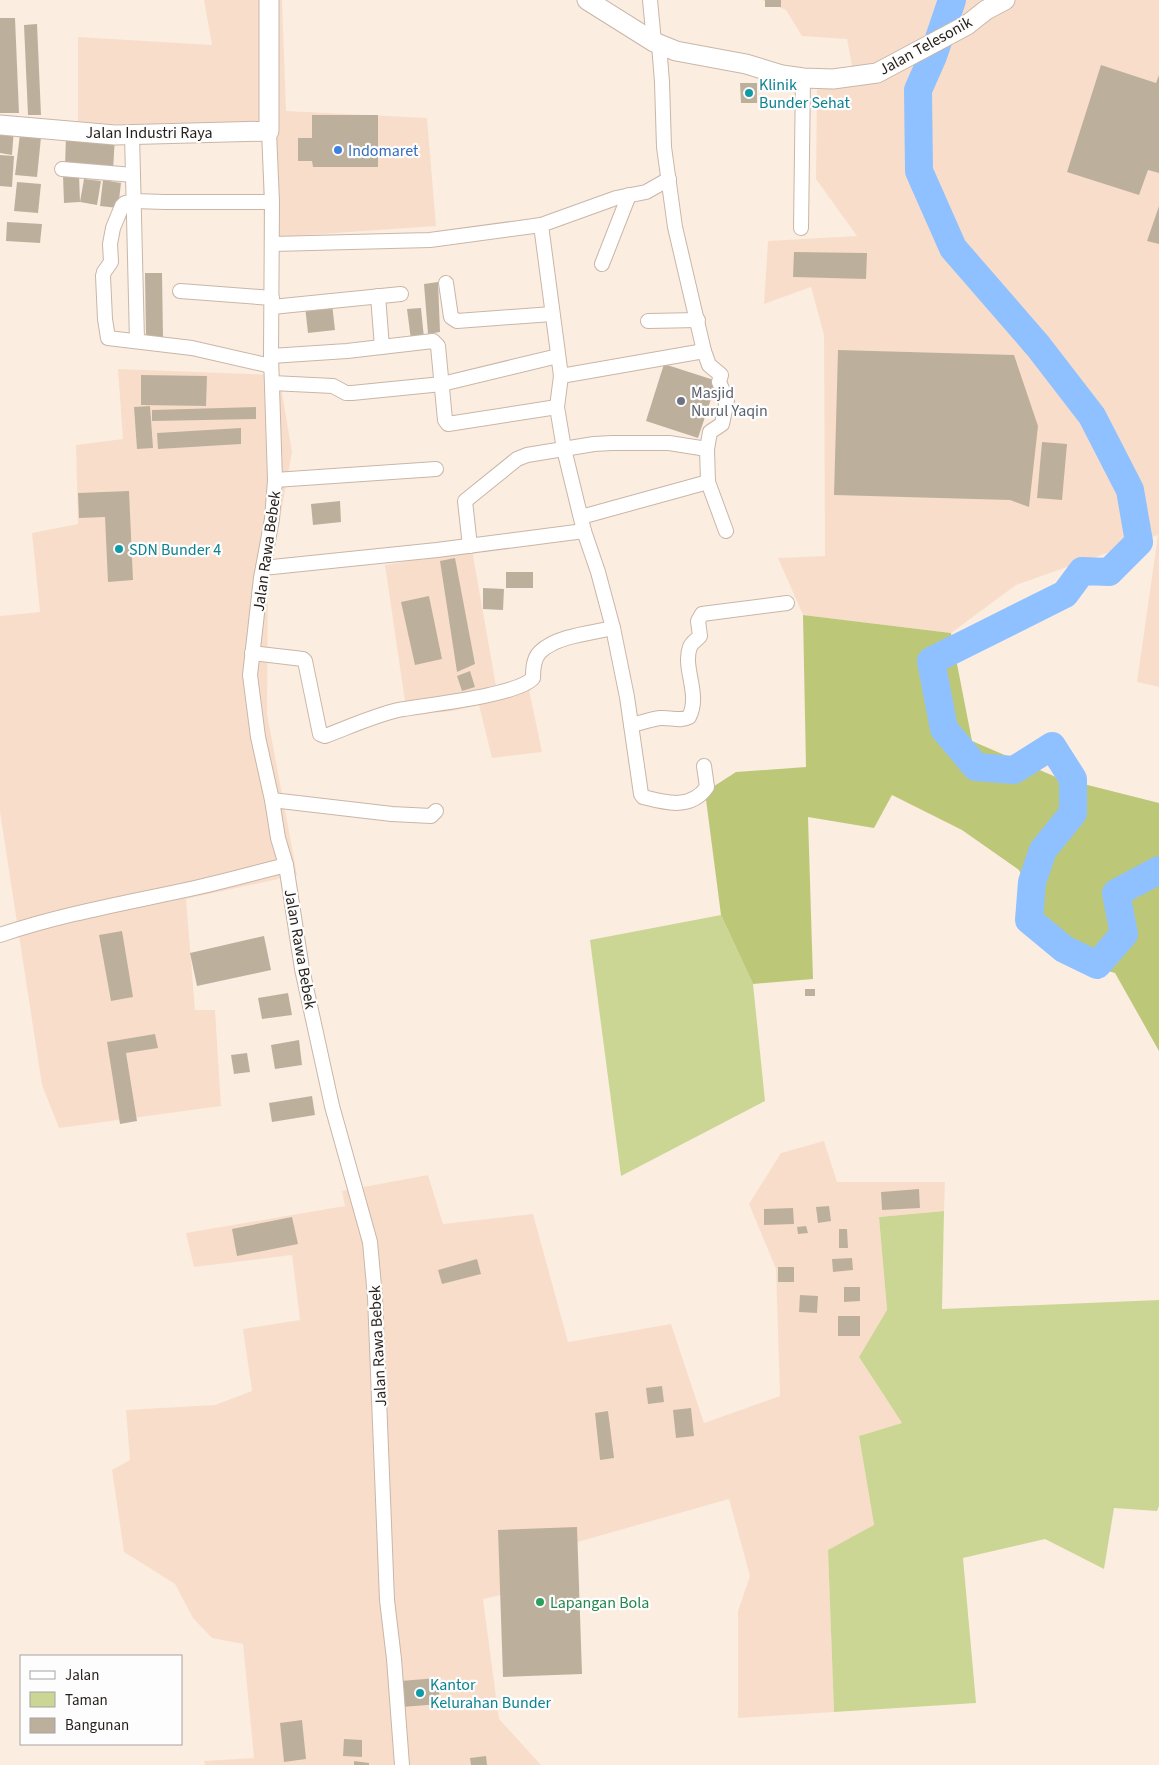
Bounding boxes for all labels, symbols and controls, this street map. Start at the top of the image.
street label: Jalan Telesonik [875,11,976,81]
place label: Klinik Bunder Sehat [759,74,850,114]
marker: Klinik Bunder Sehat [743,87,755,99]
street label: Jalan Industri Raya [85,122,213,144]
place label: Indomaret [348,140,419,162]
marker: Indomaret [332,144,344,156]
place label: Masjid Nurul Yaqin [691,382,768,422]
marker: Masjid Nurul Yaqin [675,395,687,407]
street label: Jalan Rawa Bebek [248,489,286,613]
place label: SDN Bunder 4 [129,539,221,561]
marker: SDN Bunder 4 [113,543,125,555]
street label: Jalan Rawa Bebek [279,887,321,1011]
street label: Jalan Rawa Bebek [364,1285,392,1407]
place label: Lapangan Bola [550,1592,649,1614]
marker: Lapangan Bola [534,1596,546,1608]
legend [20,1655,182,1745]
text: Jalan [65,1665,99,1686]
place label: Kantor Kelurahan Bunder [430,1674,552,1714]
marker: Kantor Kelurahan Bunder [414,1687,426,1699]
text: Taman [65,1690,108,1711]
text: Bangunan [65,1715,129,1736]

